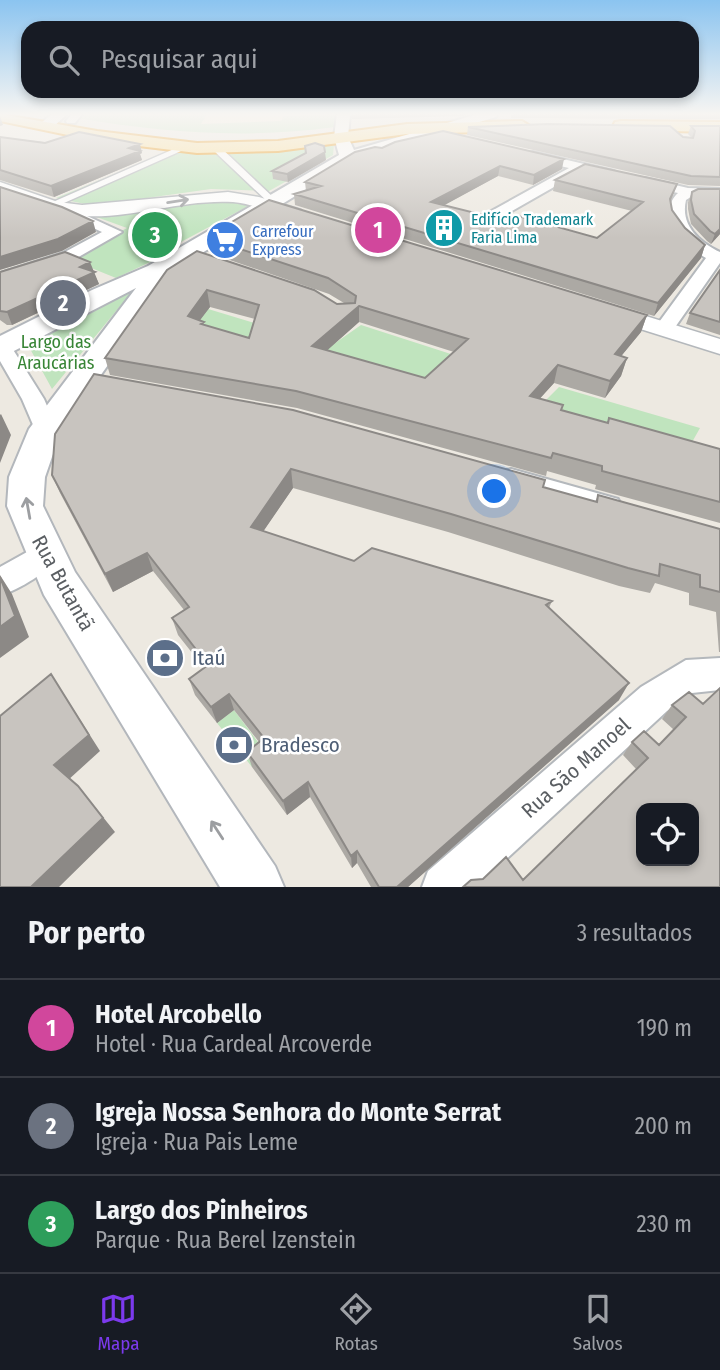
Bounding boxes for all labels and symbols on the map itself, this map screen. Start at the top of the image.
one-way arrow [166,194,189,207]
pin: 1 [355,204,401,256]
building icon: Edifício Trademark Faria Lima [423,207,465,249]
pin: 3 [132,209,178,261]
place label: Edifício Trademark Faria Lima [471,210,594,247]
supermarket icon: Carrefour Express [204,219,246,261]
place label: Carrefour Express [252,222,314,259]
pin: 2 [40,277,86,329]
park label: Largo das Araucárias [18,331,95,374]
your location [477,474,511,508]
one-way arrow [21,497,34,520]
street label: Rua Butantã [26,531,100,635]
bank icon: Itaú [144,637,186,679]
place label: Itaú [192,645,226,671]
street label: Rua São Manoel [516,712,636,824]
bank icon: Bradesco [213,724,255,766]
place label: Bradesco [261,732,340,758]
one-way arrow [209,820,223,840]

